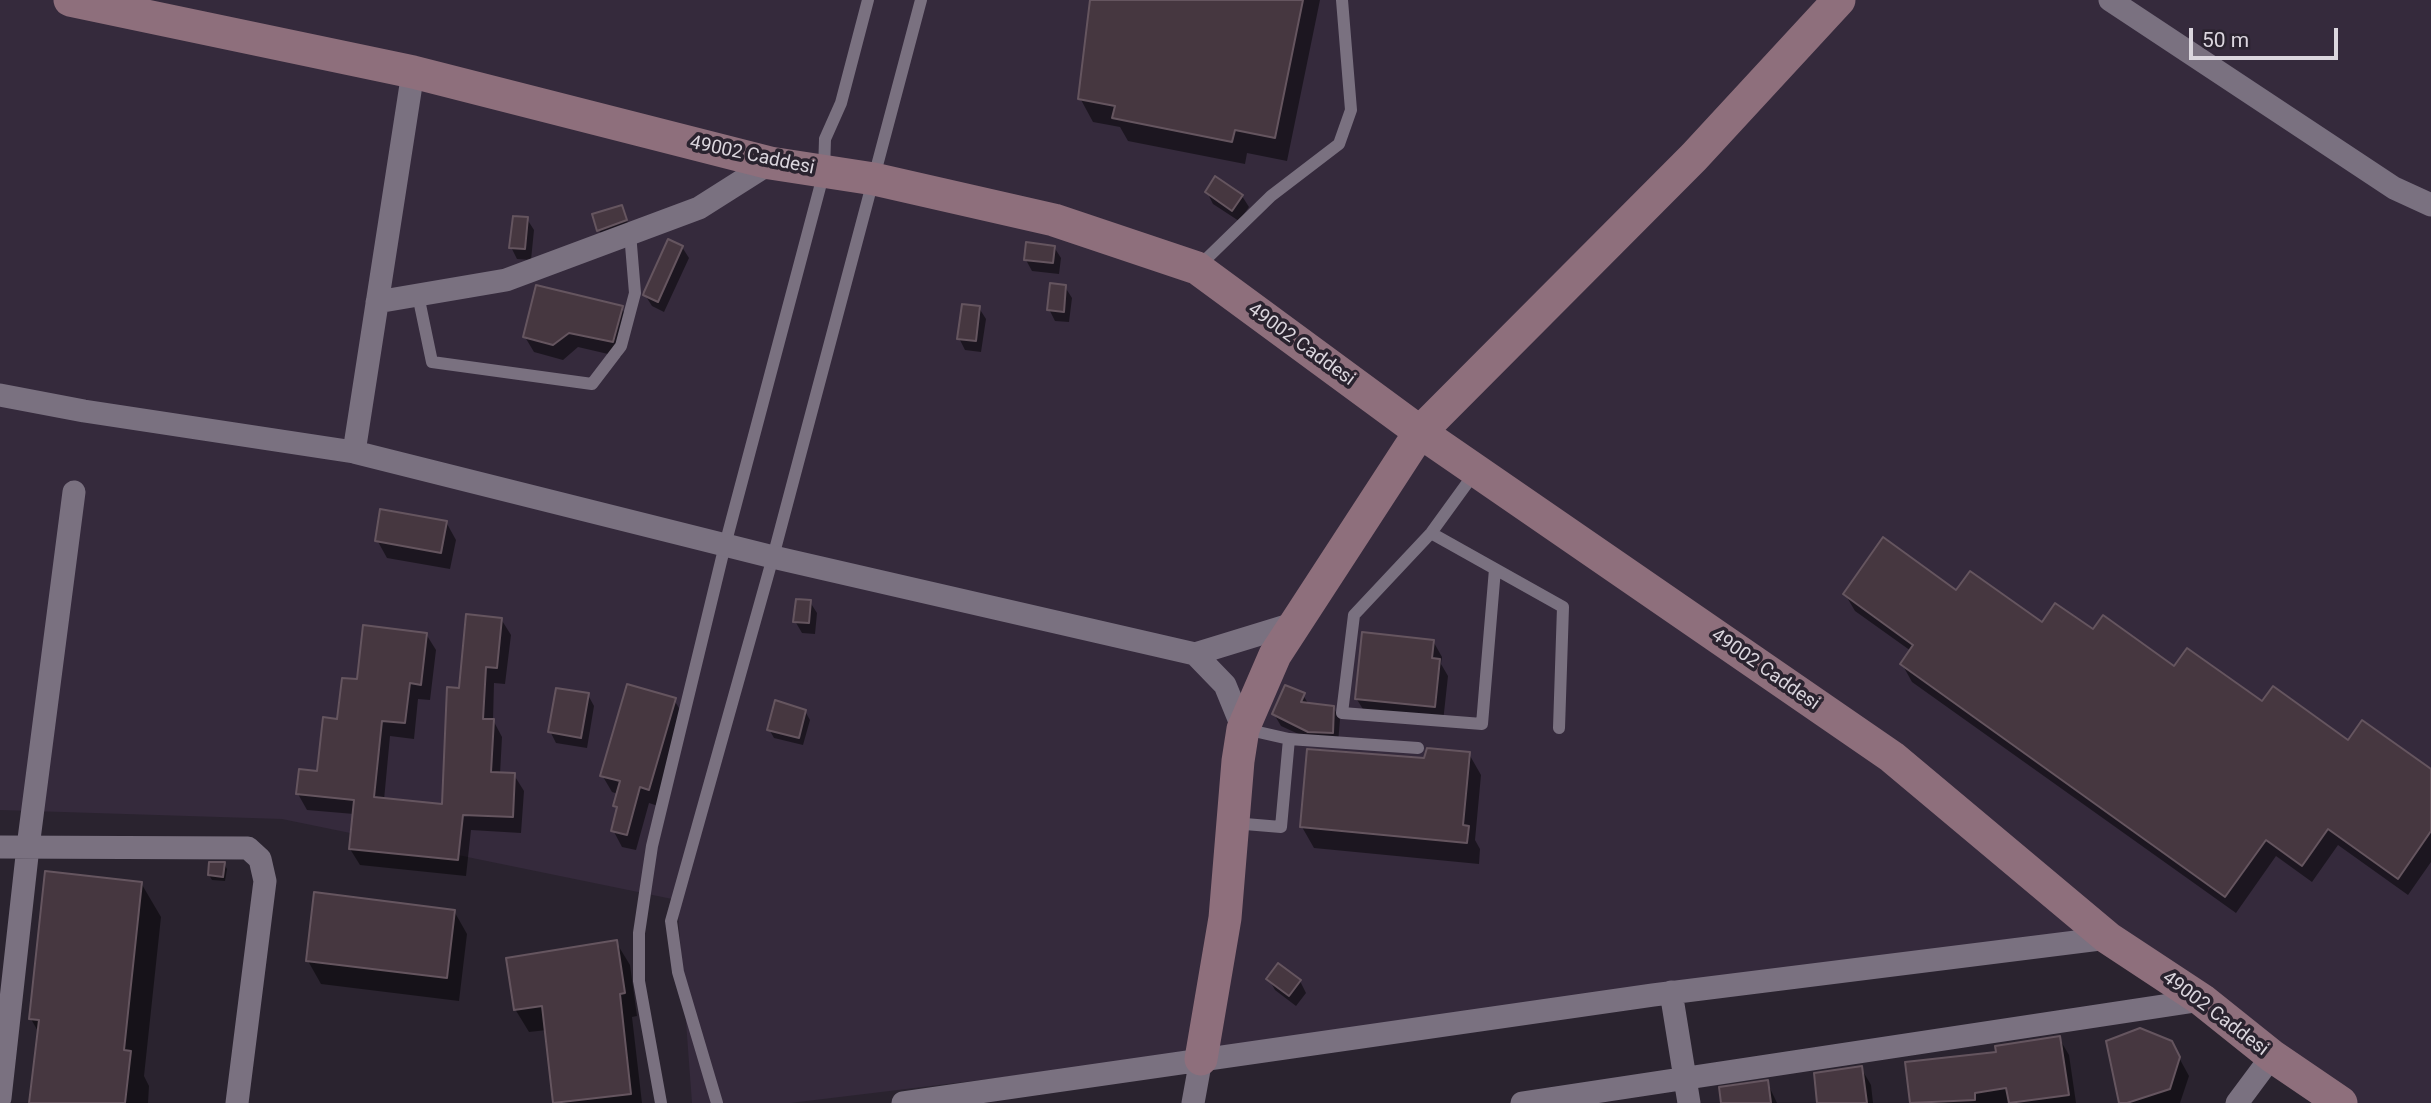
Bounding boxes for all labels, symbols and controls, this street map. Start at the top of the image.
scale bar [2193,14,2342,58]
text: 50 m [2202,28,2249,52]
street label: 49002 Caddesi [688,132,816,180]
street label: 49002 Caddesi [1243,299,1359,391]
street label: 49002 Caddesi [1707,624,1823,716]
street label: 49002 Caddesi [2158,967,2272,1061]

